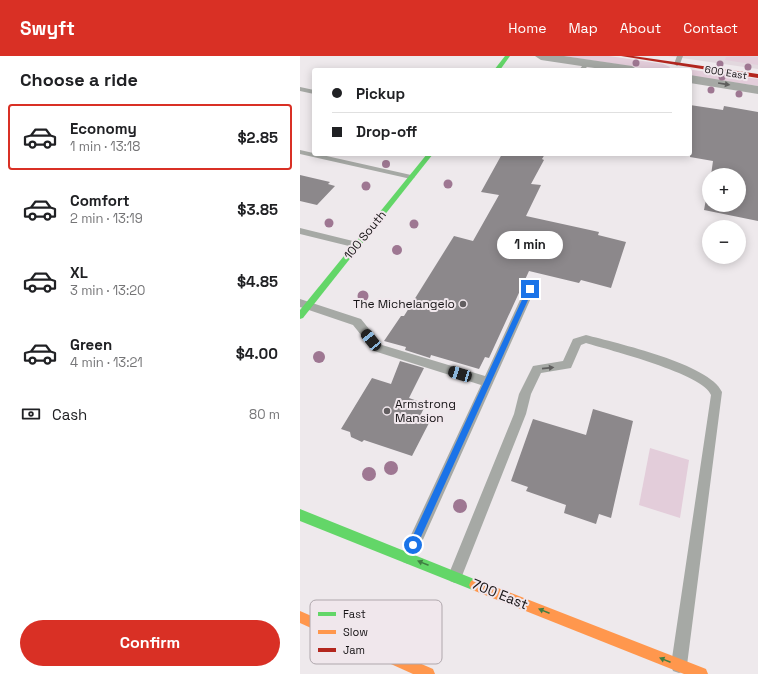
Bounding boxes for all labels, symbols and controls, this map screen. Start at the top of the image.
text: Swyft [20,16,75,41]
text: Home [508,19,546,37]
text: Map [568,19,598,37]
text: About [620,19,661,37]
text: Contact [683,19,738,37]
street label: 600 East [704,63,748,82]
text: Choose a ride [20,68,138,91]
one-way arrow [718,82,730,88]
text: Pickup [356,84,405,103]
icon: car [22,119,58,155]
text: Economy [70,119,137,138]
text: Drop-off [356,122,417,141]
text: $2.85 [238,128,278,147]
text: 1 min · 13:18 [70,138,140,155]
map controls [702,168,746,264]
button: + [702,168,746,212]
icon: car [22,191,58,227]
text: Comfort [70,191,130,210]
text: $3.85 [237,200,278,219]
street label: 100 South [340,207,390,263]
text: 2 min · 13:19 [70,210,143,227]
button: − [702,220,746,264]
callout: 1 min [497,231,563,259]
text: 1 min [514,236,546,253]
icon: car [22,263,58,299]
text: XL [70,263,88,282]
text: $4.85 [237,272,278,291]
route end [521,280,539,298]
text: 3 min · 13:20 [70,282,145,299]
place label: The Michelangelo [353,296,455,312]
marker: The Michelangelo [458,299,468,309]
car [359,327,383,353]
icon: car [22,335,58,371]
text: Green [70,335,112,354]
text: $4.00 [236,344,278,363]
text: 4 min · 13:21 [70,354,143,371]
one-way arrow [542,364,554,371]
car [447,365,473,383]
place label: Armstrong Mansion [395,396,456,426]
icon: cash [20,403,42,425]
text: Cash [52,405,87,424]
text: 80 m [249,406,280,423]
marker: Armstrong Mansion [382,406,392,416]
route start [404,536,422,554]
one-way arrow [417,560,429,566]
street label: 700 East [469,575,531,613]
legend [310,600,442,664]
text: Fast [343,607,366,621]
one-way arrow [537,608,549,614]
button: Confirm [20,620,280,666]
text: Slow [343,625,368,639]
text: Jam [343,643,365,657]
one-way arrow [658,656,670,662]

